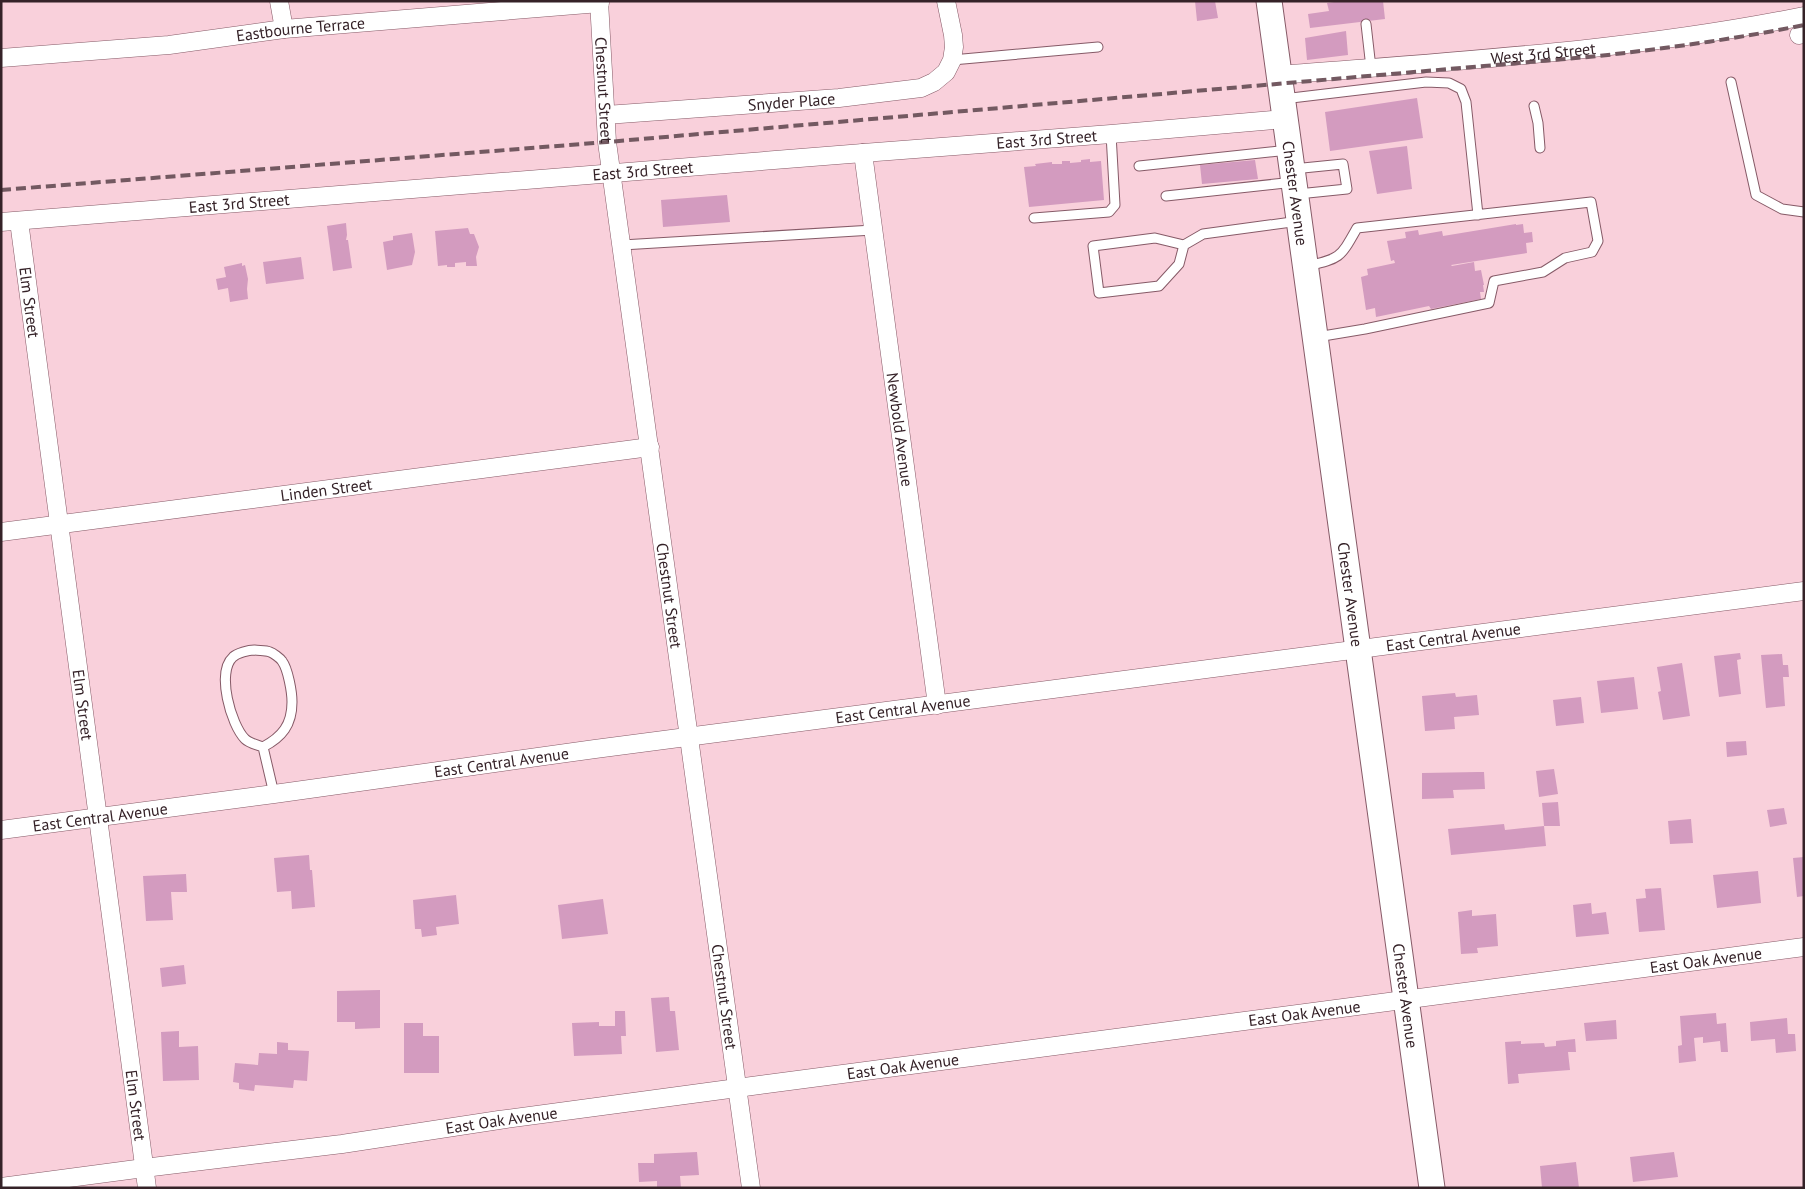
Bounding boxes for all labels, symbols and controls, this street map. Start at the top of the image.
street label: Eastbourne Terrace [235,12,366,46]
street label: Chestnut Street [591,36,617,144]
street label: West 3rd Street [1490,38,1597,68]
street label: Snyder Place [747,88,836,115]
street label: East 3rd Street [996,125,1098,153]
street label: Chester Avenue [1278,140,1312,247]
street label: East 3rd Street [592,157,695,185]
street label: East 3rd Street [188,189,291,217]
street label: Elm Street [15,266,44,340]
street label: Newbold Avenue [883,371,918,488]
street label: Linden Street [279,473,374,505]
street label: Chestnut Street [652,541,687,650]
street label: Chester Avenue [1333,541,1368,648]
street label: East Central Avenue [1385,618,1522,656]
street label: Elm Street [68,668,98,742]
street label: East Central Avenue [834,690,971,727]
street label: East Central Avenue [433,743,570,781]
street label: East Central Avenue [32,798,169,836]
street label: Chester Avenue [1389,942,1423,1049]
street label: Chestnut Street [708,943,742,1051]
street label: East Oak Avenue [1649,943,1763,977]
street label: East Oak Avenue [1247,996,1362,1030]
street label: East Oak Avenue [846,1049,960,1083]
street label: Elm Street [121,1069,151,1143]
street label: East Oak Avenue [444,1102,559,1138]

